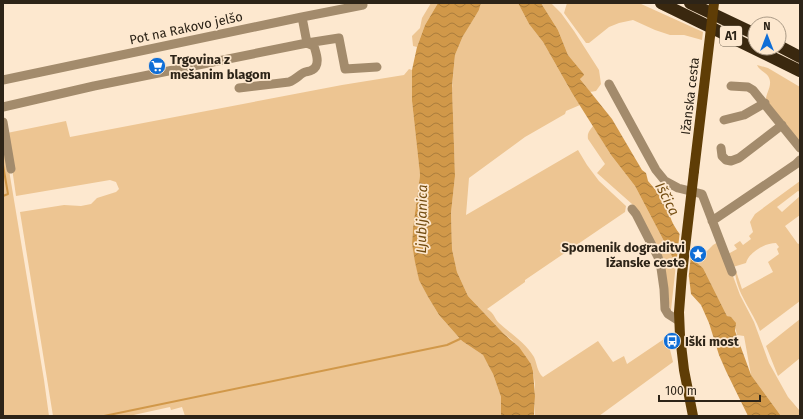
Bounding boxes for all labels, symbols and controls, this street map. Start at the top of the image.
street label: Pot na Rakovo jelšo [128,9,244,47]
north arrow [747,16,787,56]
text: N [763,20,771,33]
road number: A1 [720,26,742,46]
place label: Trgovina z mešanim blagom [170,52,271,82]
supermarket icon: Trgovina z mešanim blagom [147,56,167,76]
street label: Ižanska cesta [678,56,702,136]
water label: Iščica [651,179,683,219]
water label: Ljubljanica [413,184,431,254]
place label: Spomenik dograditvi Ižanske ceste [561,240,685,270]
place icon: Spomenik dograditvi Ižanske ceste [688,244,708,264]
bus stop icon: Iški most [662,331,682,351]
place label: Iški most [685,334,740,349]
scale bar [659,377,760,403]
text: 100 m [665,384,697,398]

